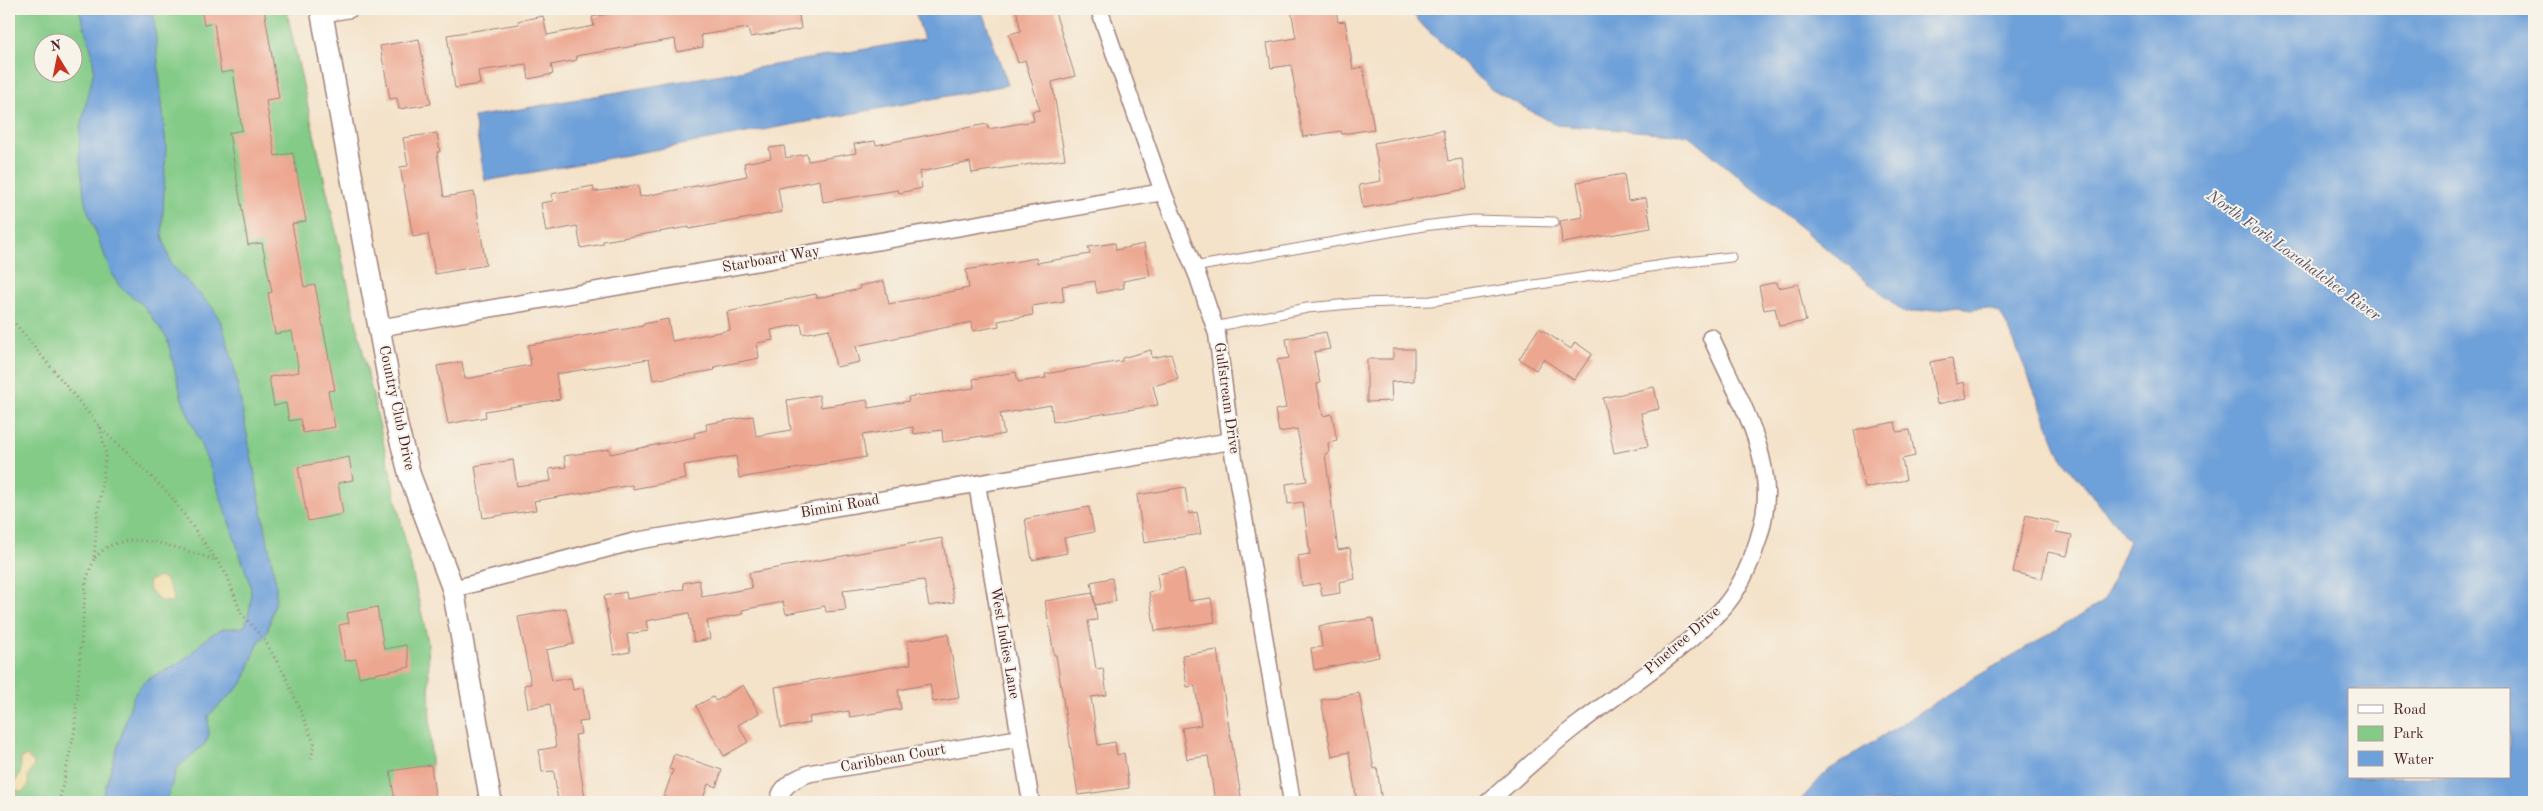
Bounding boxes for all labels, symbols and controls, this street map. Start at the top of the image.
north arrow [32,32,82,82]
text: N [49,38,63,54]
water label: North Fork Loxahatchee River [2203,187,2384,325]
street label: Starboard Way [721,244,821,276]
street label: Gulfstream Drive [1211,341,1241,455]
street label: Country Club Drive [375,344,417,472]
street label: Bimini Road [799,493,881,521]
street label: West Indies Lane [987,586,1021,700]
street label: Pinetree Drive [1642,604,1724,678]
legend [2348,688,2510,778]
text: Road [2393,703,2427,718]
text: Park [2393,727,2424,742]
street label: Caribbean Court [839,742,947,776]
text: Water [2393,753,2434,768]

